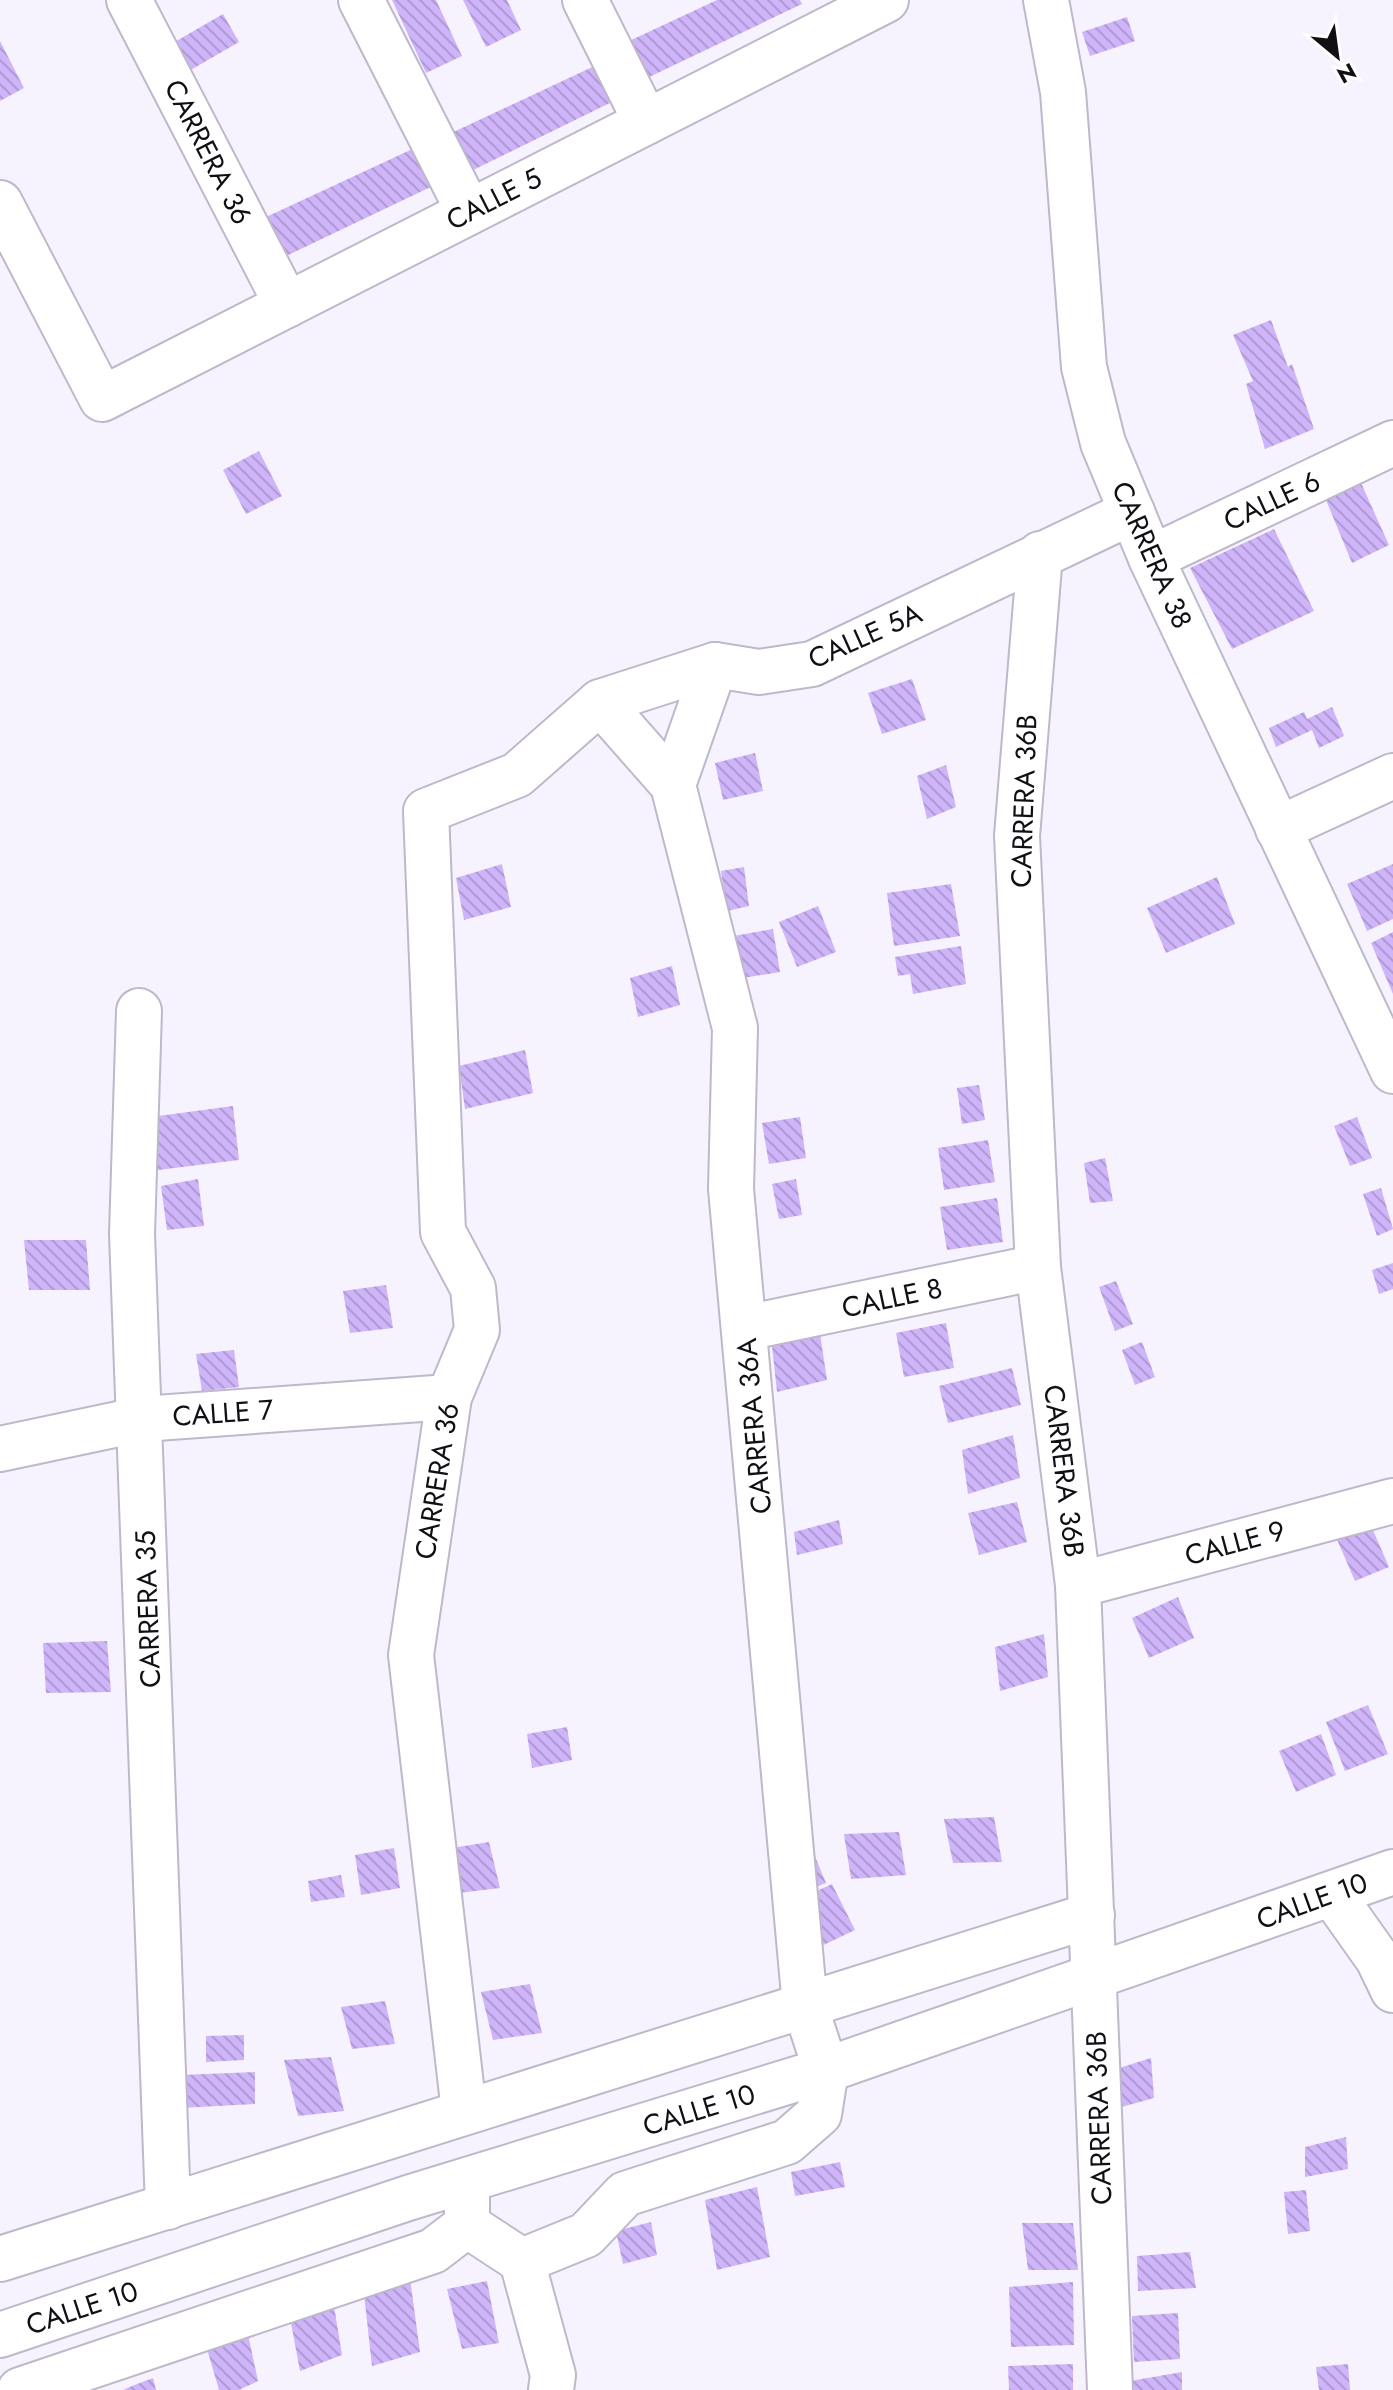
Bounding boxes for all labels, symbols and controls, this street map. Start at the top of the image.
north arrow [1297,16,1377,96]
text: N [1331,55,1362,92]
street label: CARRERA 36 [154,72,262,232]
street label: CALLE 5 [439,158,549,240]
street label: CALLE 6 [1217,461,1327,541]
street label: CARRERA 38 [1101,475,1203,635]
street label: CALLE 5A [802,593,929,679]
street label: CARRERA 36B [1000,714,1048,888]
street label: CALLE 8 [838,1267,946,1329]
street label: CARRERA 36A [726,1336,782,1516]
street label: CARRERA 36B [1033,1382,1095,1560]
street label: CALLE 7 [171,1389,275,1437]
street label: CARRERA 36 [404,1400,470,1562]
street label: CALLE 9 [1180,1510,1290,1576]
street label: CARRERA 35 [125,1530,171,1688]
street label: CALLE 10 [1251,1862,1373,1940]
street label: CARRERA 36B [1075,2031,1123,2205]
street label: CALLE 10 [638,2073,760,2147]
street label: CALLE 10 [21,2271,143,2345]

